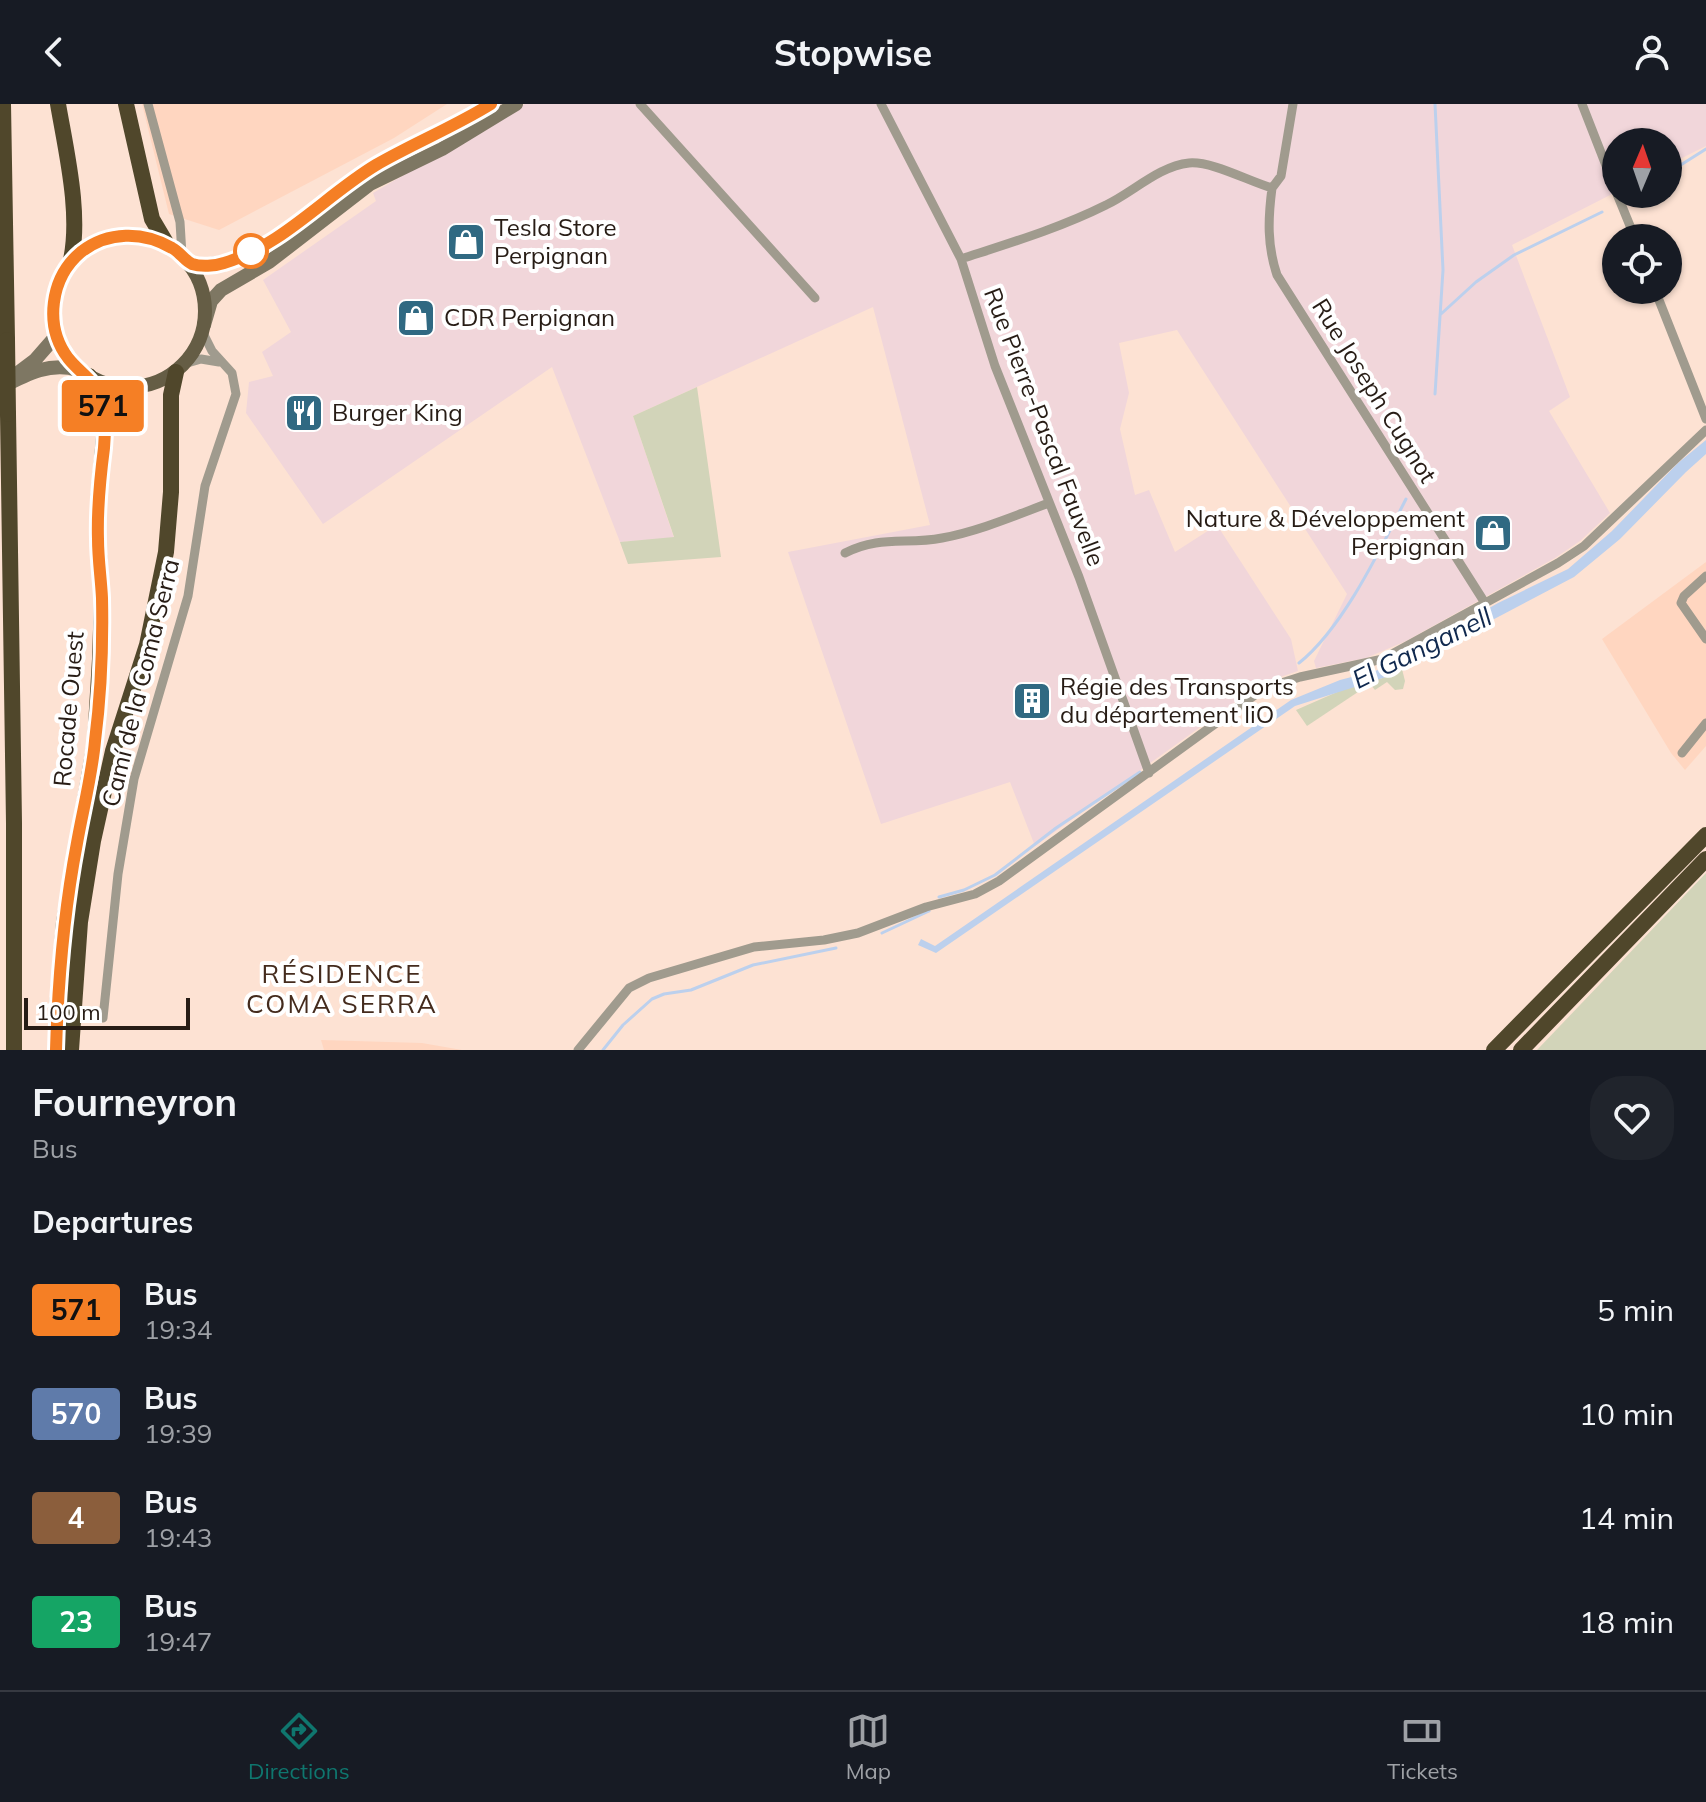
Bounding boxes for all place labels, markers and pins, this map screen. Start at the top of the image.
place label: Tesla Store Perpignan [494,212,617,270]
shop icon: Tesla Store Perpignan [445,221,487,263]
unlabelled marker [234,234,268,268]
shop icon: CDR Perpignan [395,297,437,339]
place label: CDR Perpignan [444,302,615,332]
restaurant icon: Burger King [283,392,325,434]
place label: Burger King [332,397,463,427]
place label: Nature & Développement Perpignan [1186,503,1465,561]
shop icon: Nature & Développement Perpignan [1472,512,1514,554]
place label: Régie des Transports du département liO [1060,671,1294,729]
building icon: Régie des Transports du département liO [1011,680,1053,722]

